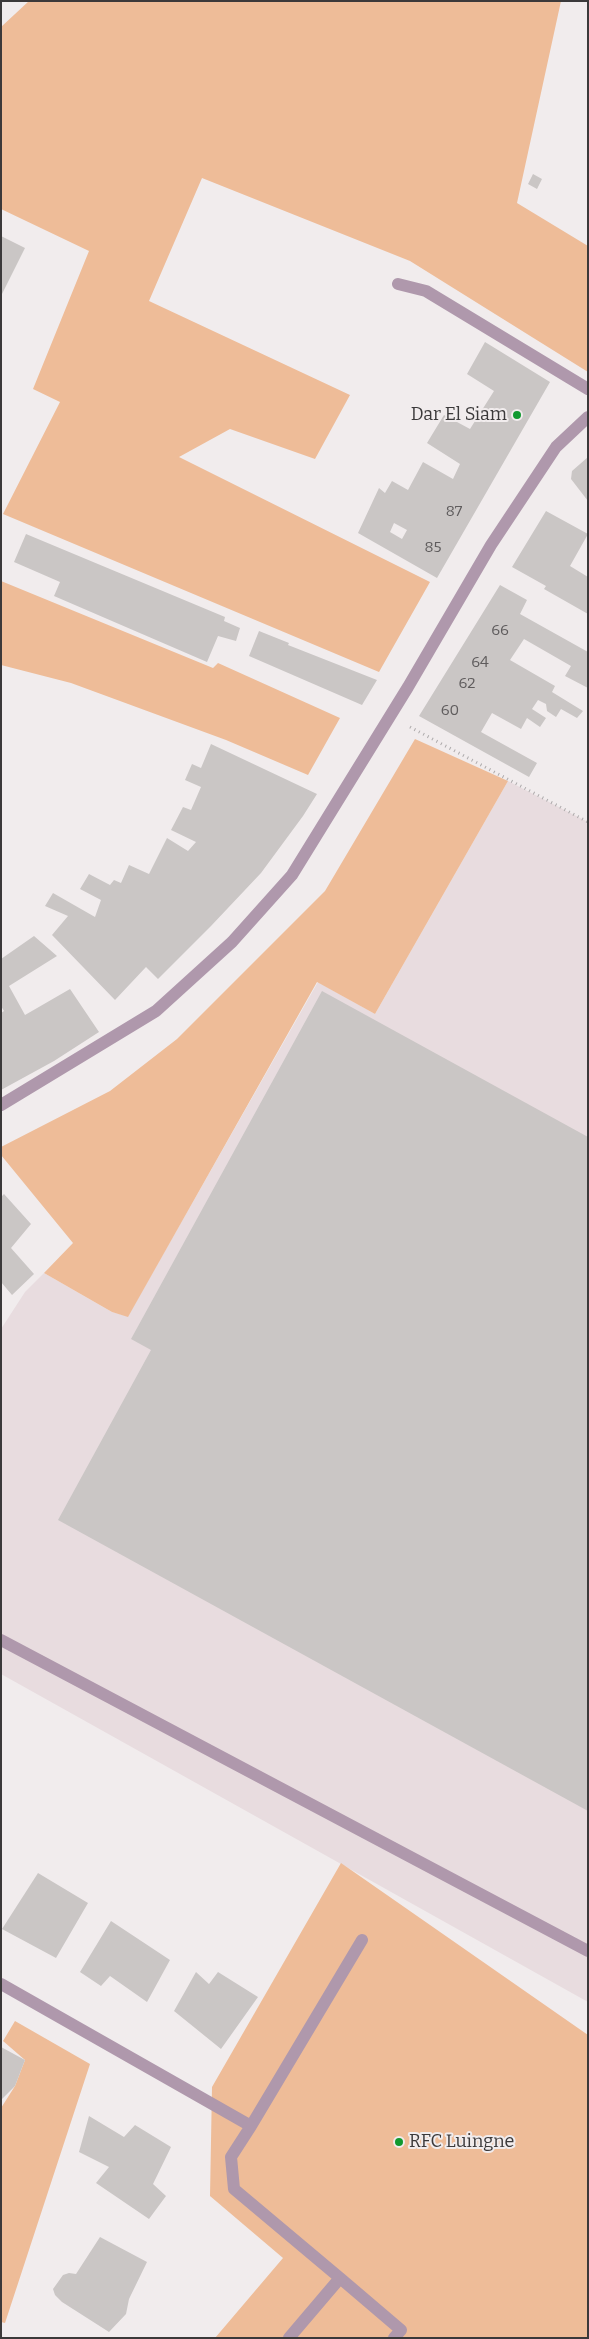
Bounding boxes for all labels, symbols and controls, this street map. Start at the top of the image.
place label: Dar El Siam [411,404,507,426]
marker: Dar El Siam [511,409,523,421]
house number: 87 [446,503,462,521]
house number: 85 [424,539,442,557]
house number: 66 [491,622,509,640]
house number: 64 [471,654,489,672]
house number: 62 [459,675,475,693]
house number: 60 [441,702,459,720]
place label: RFC Luingne [409,2131,514,2153]
marker: RFC Luingne [393,2136,405,2148]

